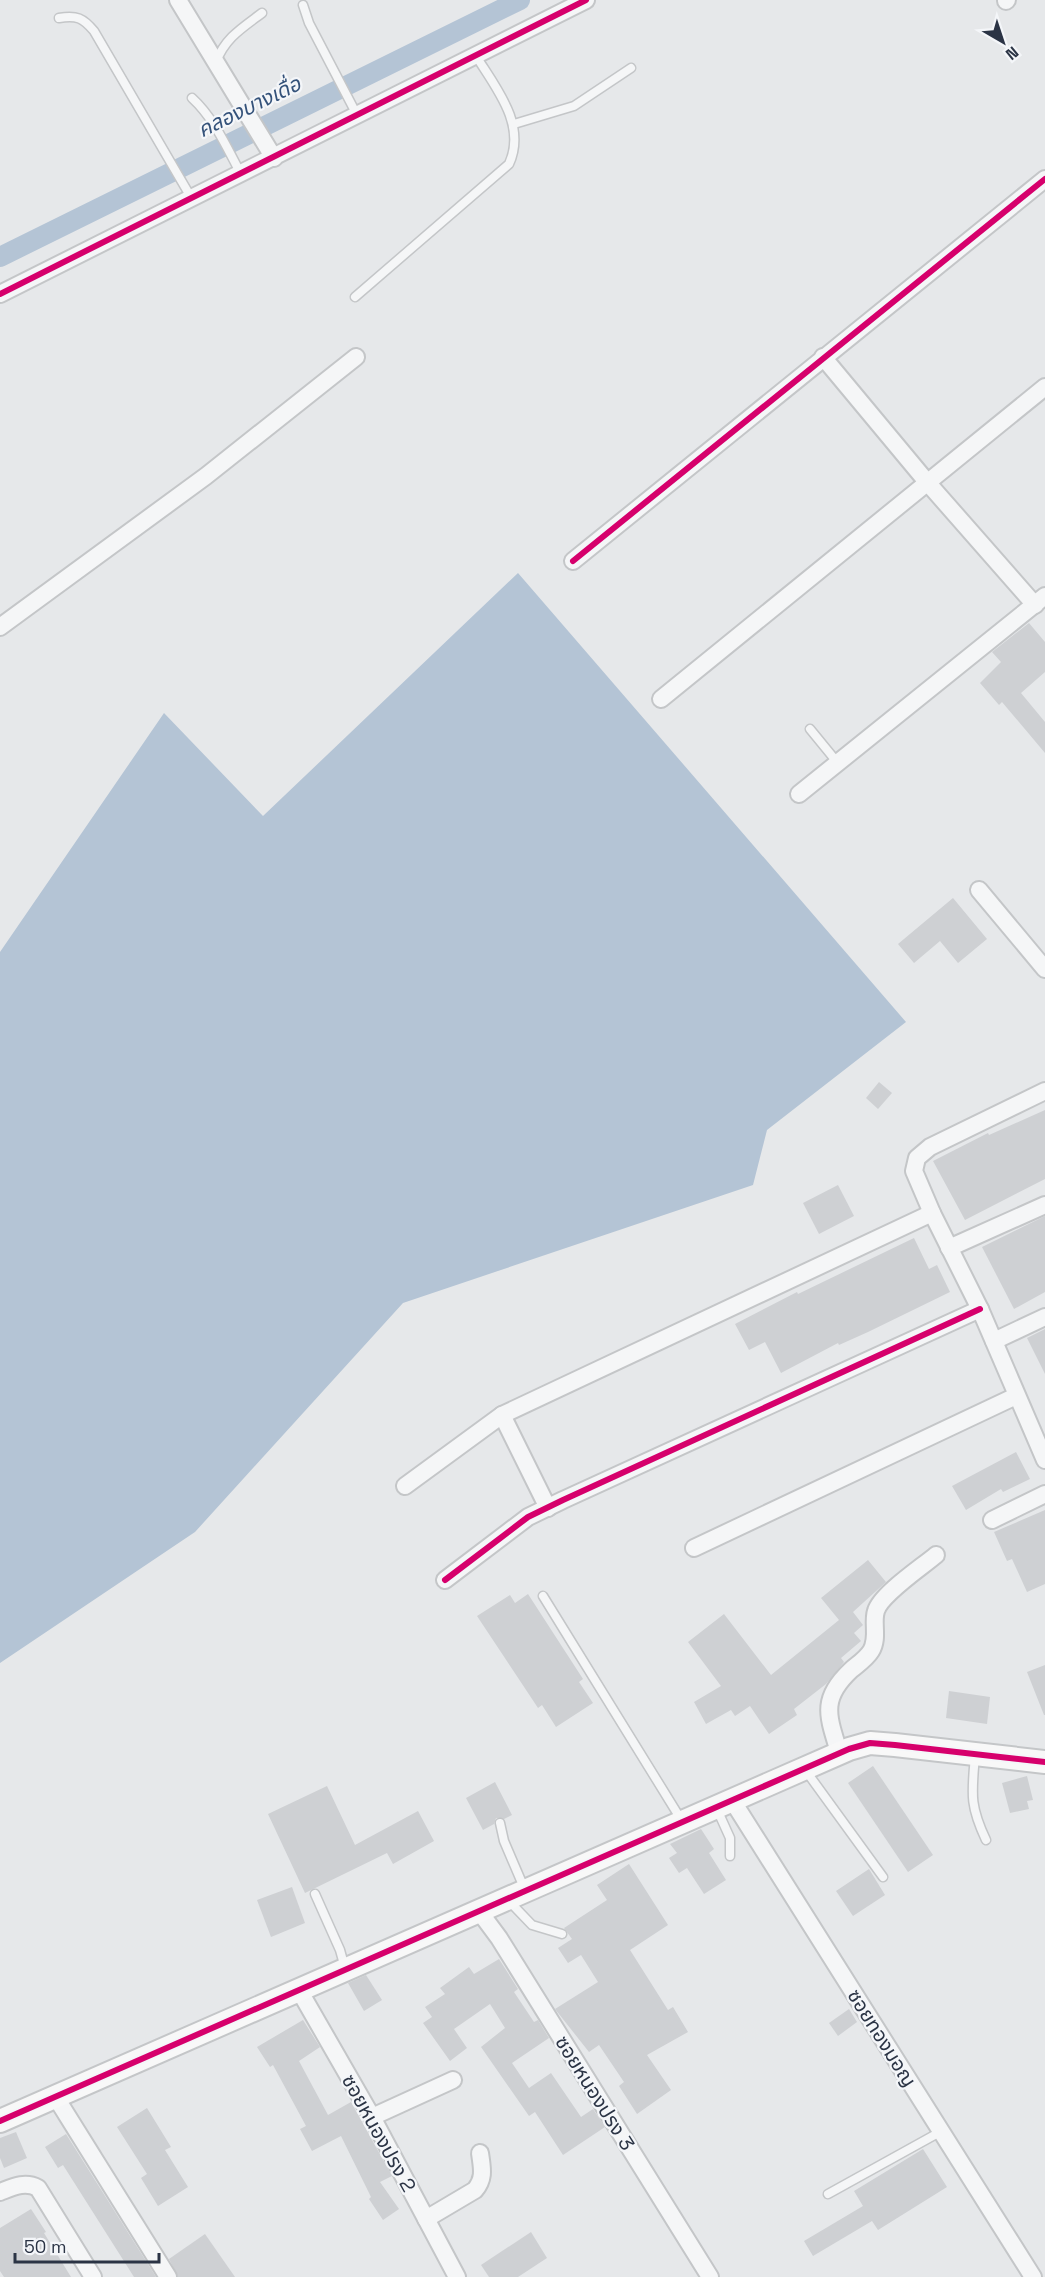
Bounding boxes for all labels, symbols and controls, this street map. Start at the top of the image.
north arrow [973,12,1033,72]
text: N [1001,42,1023,65]
water label: คลองบางเดื่อ [192,69,306,143]
street label: ซอยทองมอญ [842,1984,922,2092]
street label: ซอยหนองปรง 3 [549,2031,641,2155]
street label: ซอยหนองปรง 2 [336,2070,422,2196]
scale bar [15,2226,159,2264]
text: 50 m [24,2235,66,2258]

